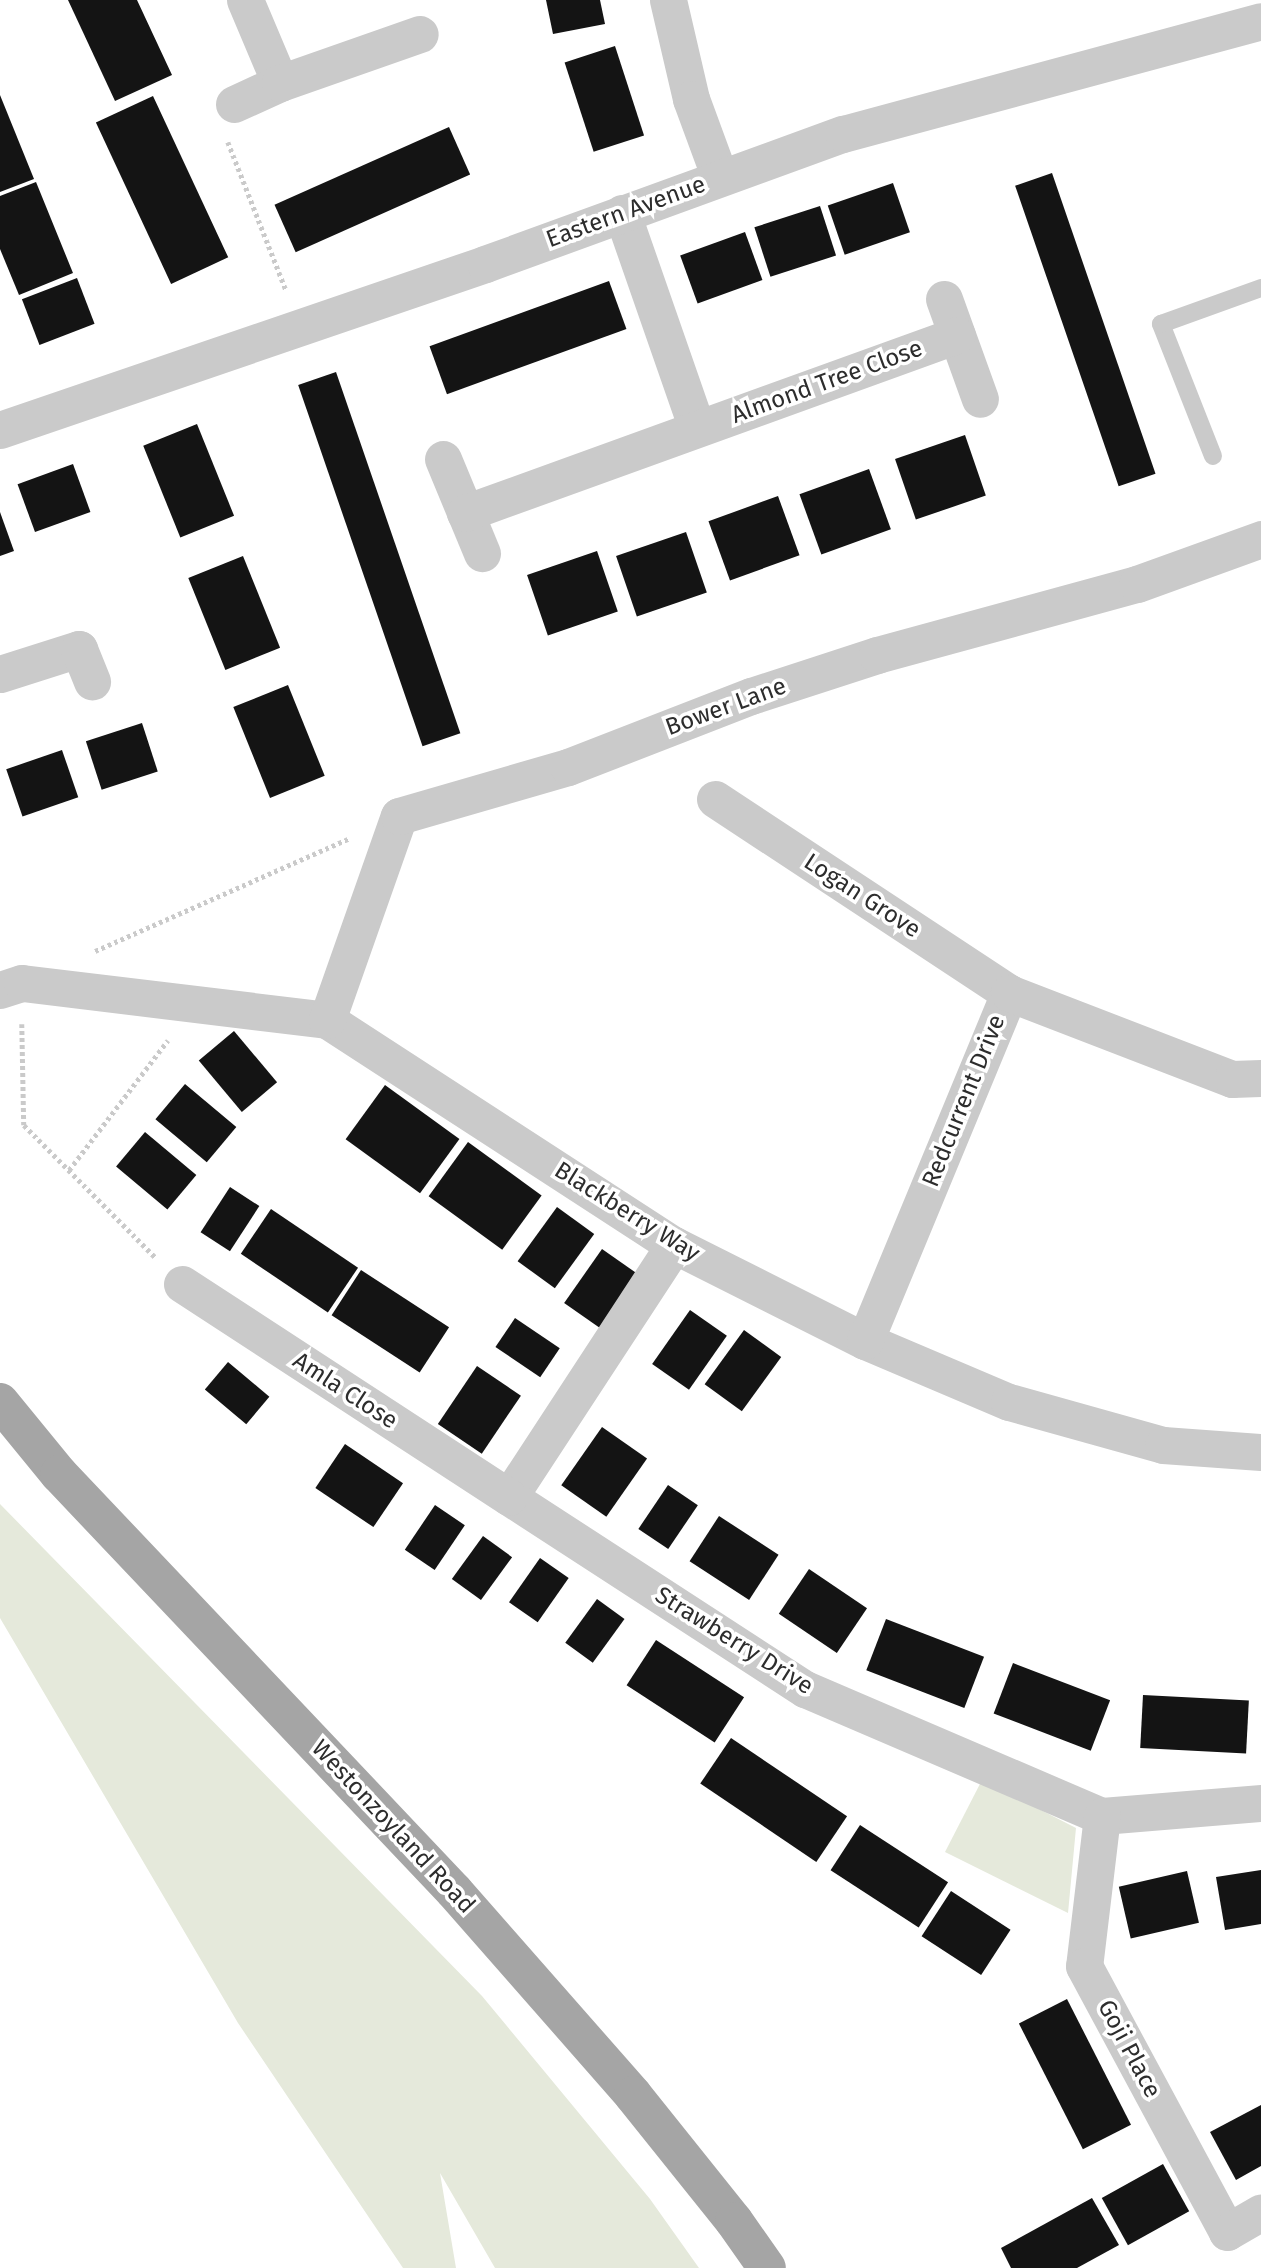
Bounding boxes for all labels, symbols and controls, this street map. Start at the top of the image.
street label: Eastern Avenue [542,170,710,254]
street label: Almond Tree Close [727,334,927,430]
street label: Bower Lane [662,672,790,742]
street label: Logan Grove [798,848,926,944]
street label: Redcurrent Drive [916,1011,1012,1191]
street label: Blackberry Way [549,1156,705,1268]
street label: Amla Close [287,1346,403,1436]
street label: Strawberry Drive [650,1581,818,1701]
street label: Westonzoyland Road [305,1734,481,1920]
street label: Goji Place [1091,1995,1167,2103]

